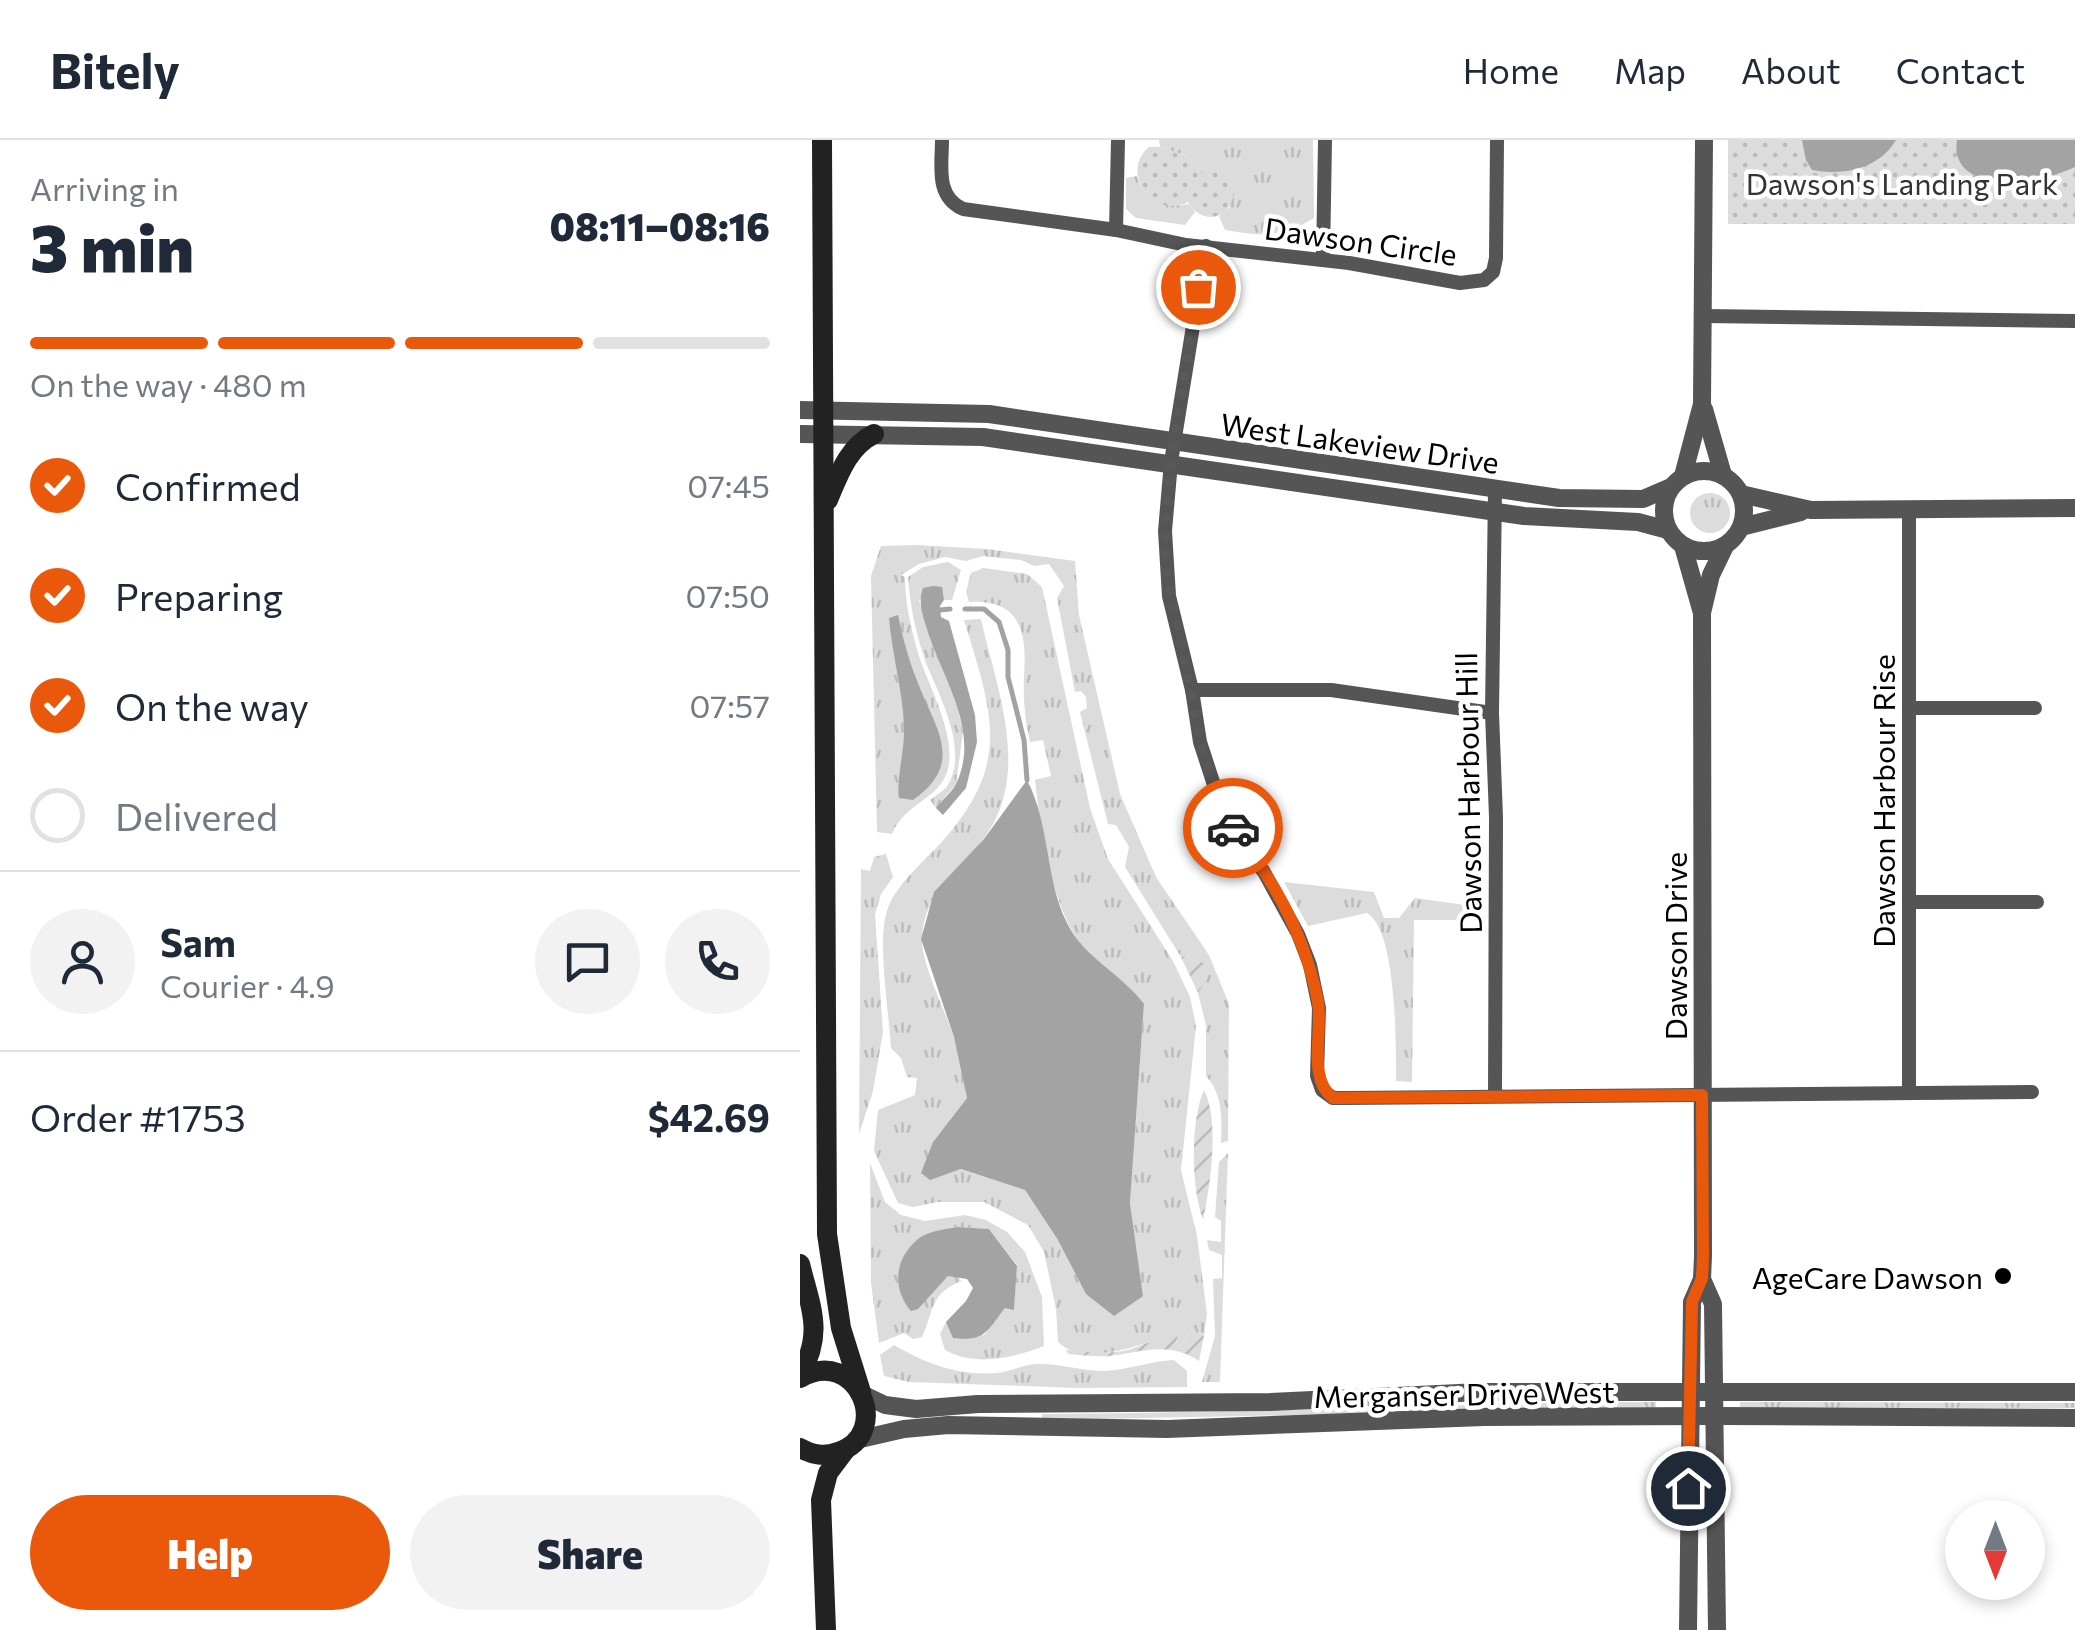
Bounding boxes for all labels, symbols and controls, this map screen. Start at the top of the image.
text: Bitely [50,40,180,99]
text: Home [1463,48,1559,91]
text: Map [1614,48,1686,91]
text: About [1741,48,1841,91]
text: Contact [1896,48,2025,91]
park label: Dawson's Landing Park [1746,164,2058,201]
text: Arriving in [30,168,179,208]
text: 08:11–08:16 [550,202,770,249]
text: 3 min [30,206,194,285]
street label: Dawson Circle [1262,208,1460,272]
pin [1156,245,1241,330]
icon: bag [1171,260,1226,315]
text: On the way · 480 m [30,364,307,404]
street label: West Lakeview Drive [1218,404,1502,480]
icon: check [30,458,85,513]
text: Confirmed [115,462,301,509]
text: 07:45 [687,465,770,505]
icon: check [30,568,85,623]
text: Preparing [115,572,283,619]
text: 07:50 [686,575,770,615]
street label: Dawson Harbour Hill [1446,652,1488,934]
street label: Dawson Harbour Rise [1864,654,1901,948]
icon: check [30,678,85,733]
text: On the way [115,682,309,729]
text: 07:57 [690,685,770,725]
courier [1183,778,1283,878]
text: Delivered [115,792,278,839]
icon: car [1206,801,1261,856]
street label: Dawson Drive [1656,852,1693,1040]
button: person [30,909,135,1014]
button: chat [535,909,640,1014]
button: phone [665,909,770,1014]
text: Sam [160,918,236,965]
text: Courier · 4.9 [160,965,335,1005]
text: Order #1753 [30,1093,246,1140]
text: $42.69 [648,1093,770,1140]
place label: AgeCare Dawson [1752,1258,1983,1295]
marker: AgeCare Dawson [1992,1265,2014,1287]
street label: Merganser Drive West [1313,1372,1615,1414]
pin [1646,1446,1731,1531]
icon: home [1661,1461,1716,1516]
button: Help [30,1495,390,1610]
button: Share [410,1495,770,1610]
north arrow [1945,1500,2045,1600]
map controls [1945,1500,2045,1600]

